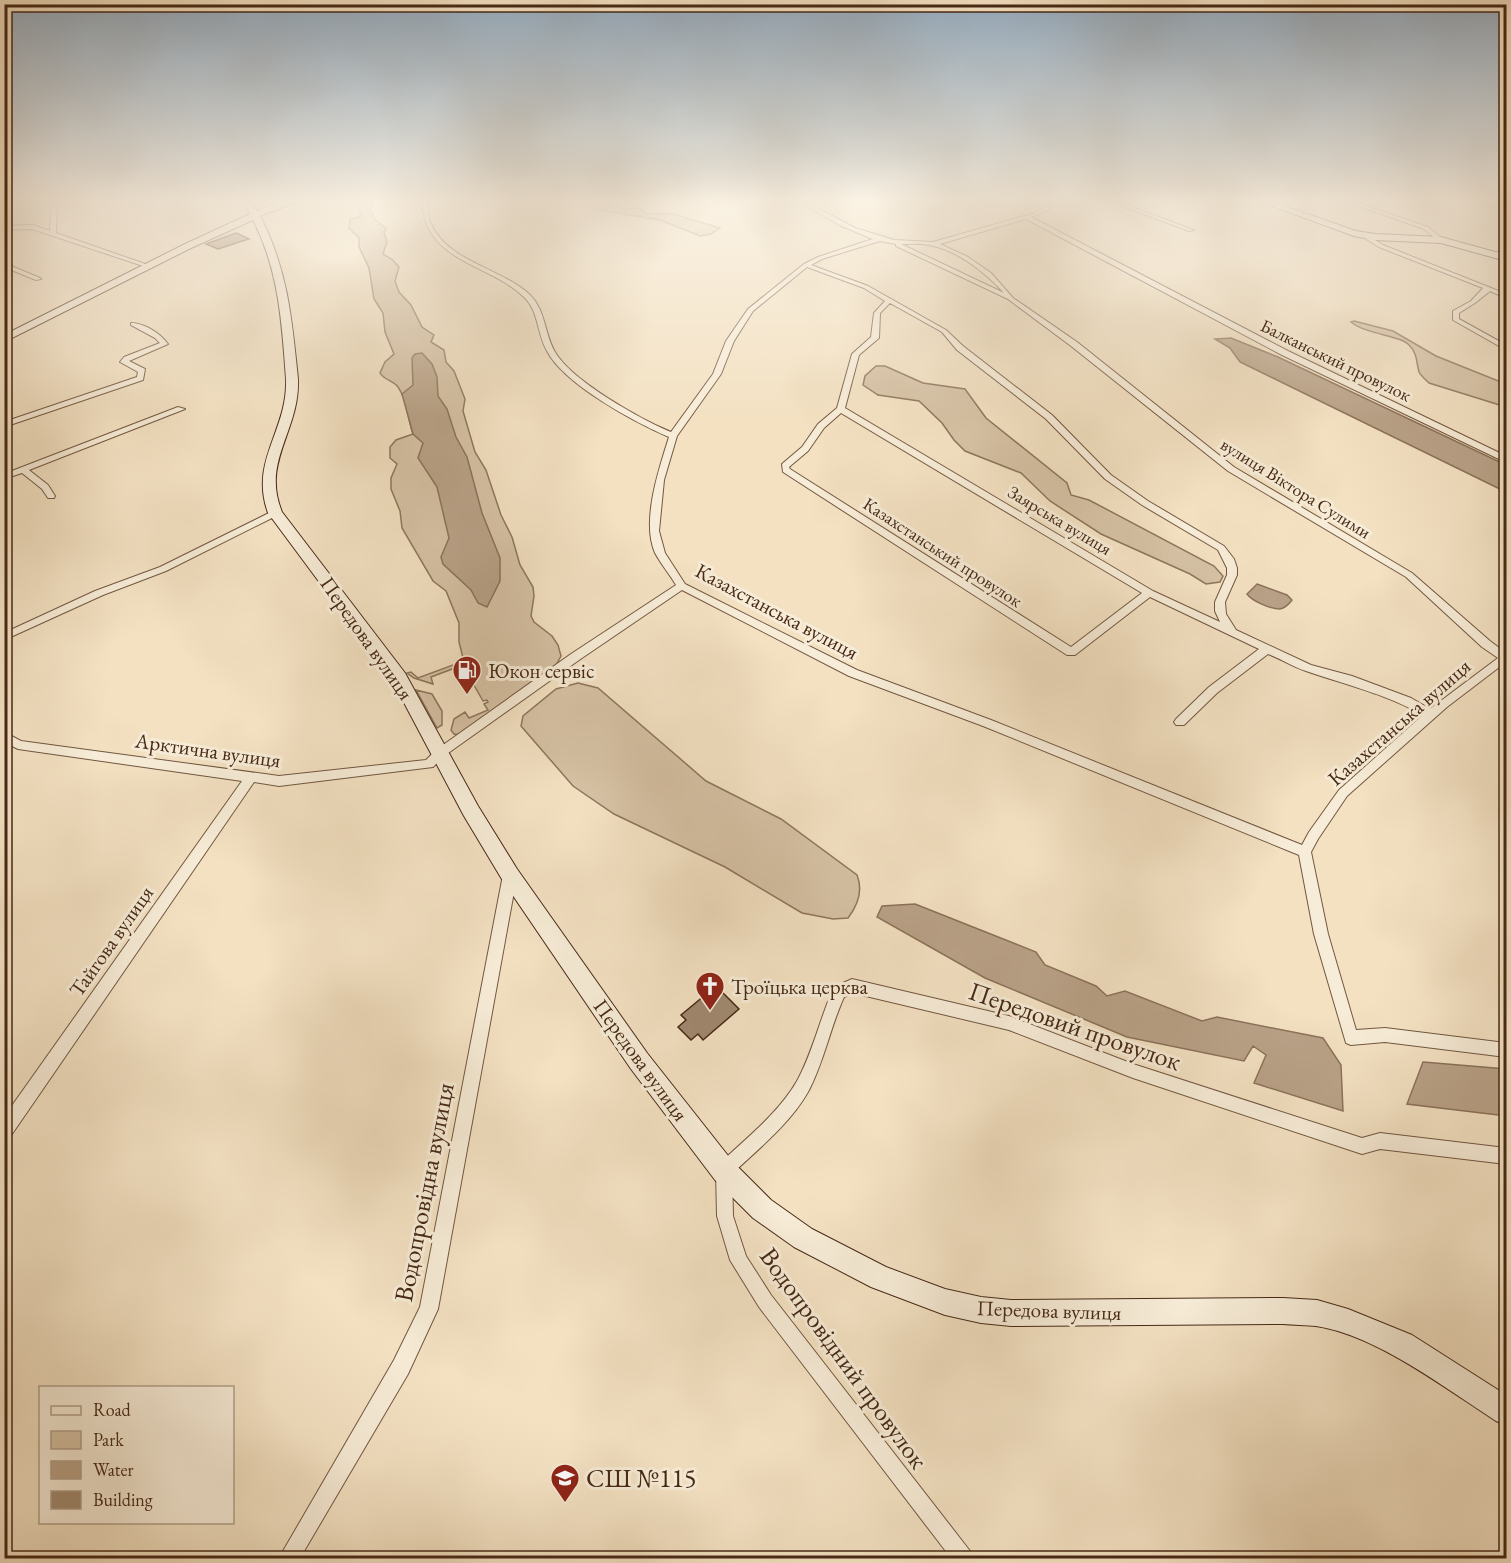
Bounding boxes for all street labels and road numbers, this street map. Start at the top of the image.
street label: Балканський провулок [1257,314,1415,407]
street label: вулиця Віктора Сулими [1217,433,1376,544]
street label: Заярська вулиця [1004,480,1116,560]
street label: Казахстанський провулок [859,492,1027,612]
street label: Казахстанська вулиця [691,557,863,665]
street label: Передова вулиця [314,571,420,705]
street label: Казахстанська вулиця [1322,653,1476,791]
street label: Арктична вулиця [132,726,283,774]
street label: Тайгова вулиця [63,880,159,1002]
street label: Передовий провулок [964,974,1186,1078]
street label: Передова вулиця [588,994,694,1126]
street label: Водопровідна вулиця [386,1080,462,1304]
street label: Водопровідний провулок [752,1241,936,1476]
street label: Передова вулиця [976,1294,1122,1326]

